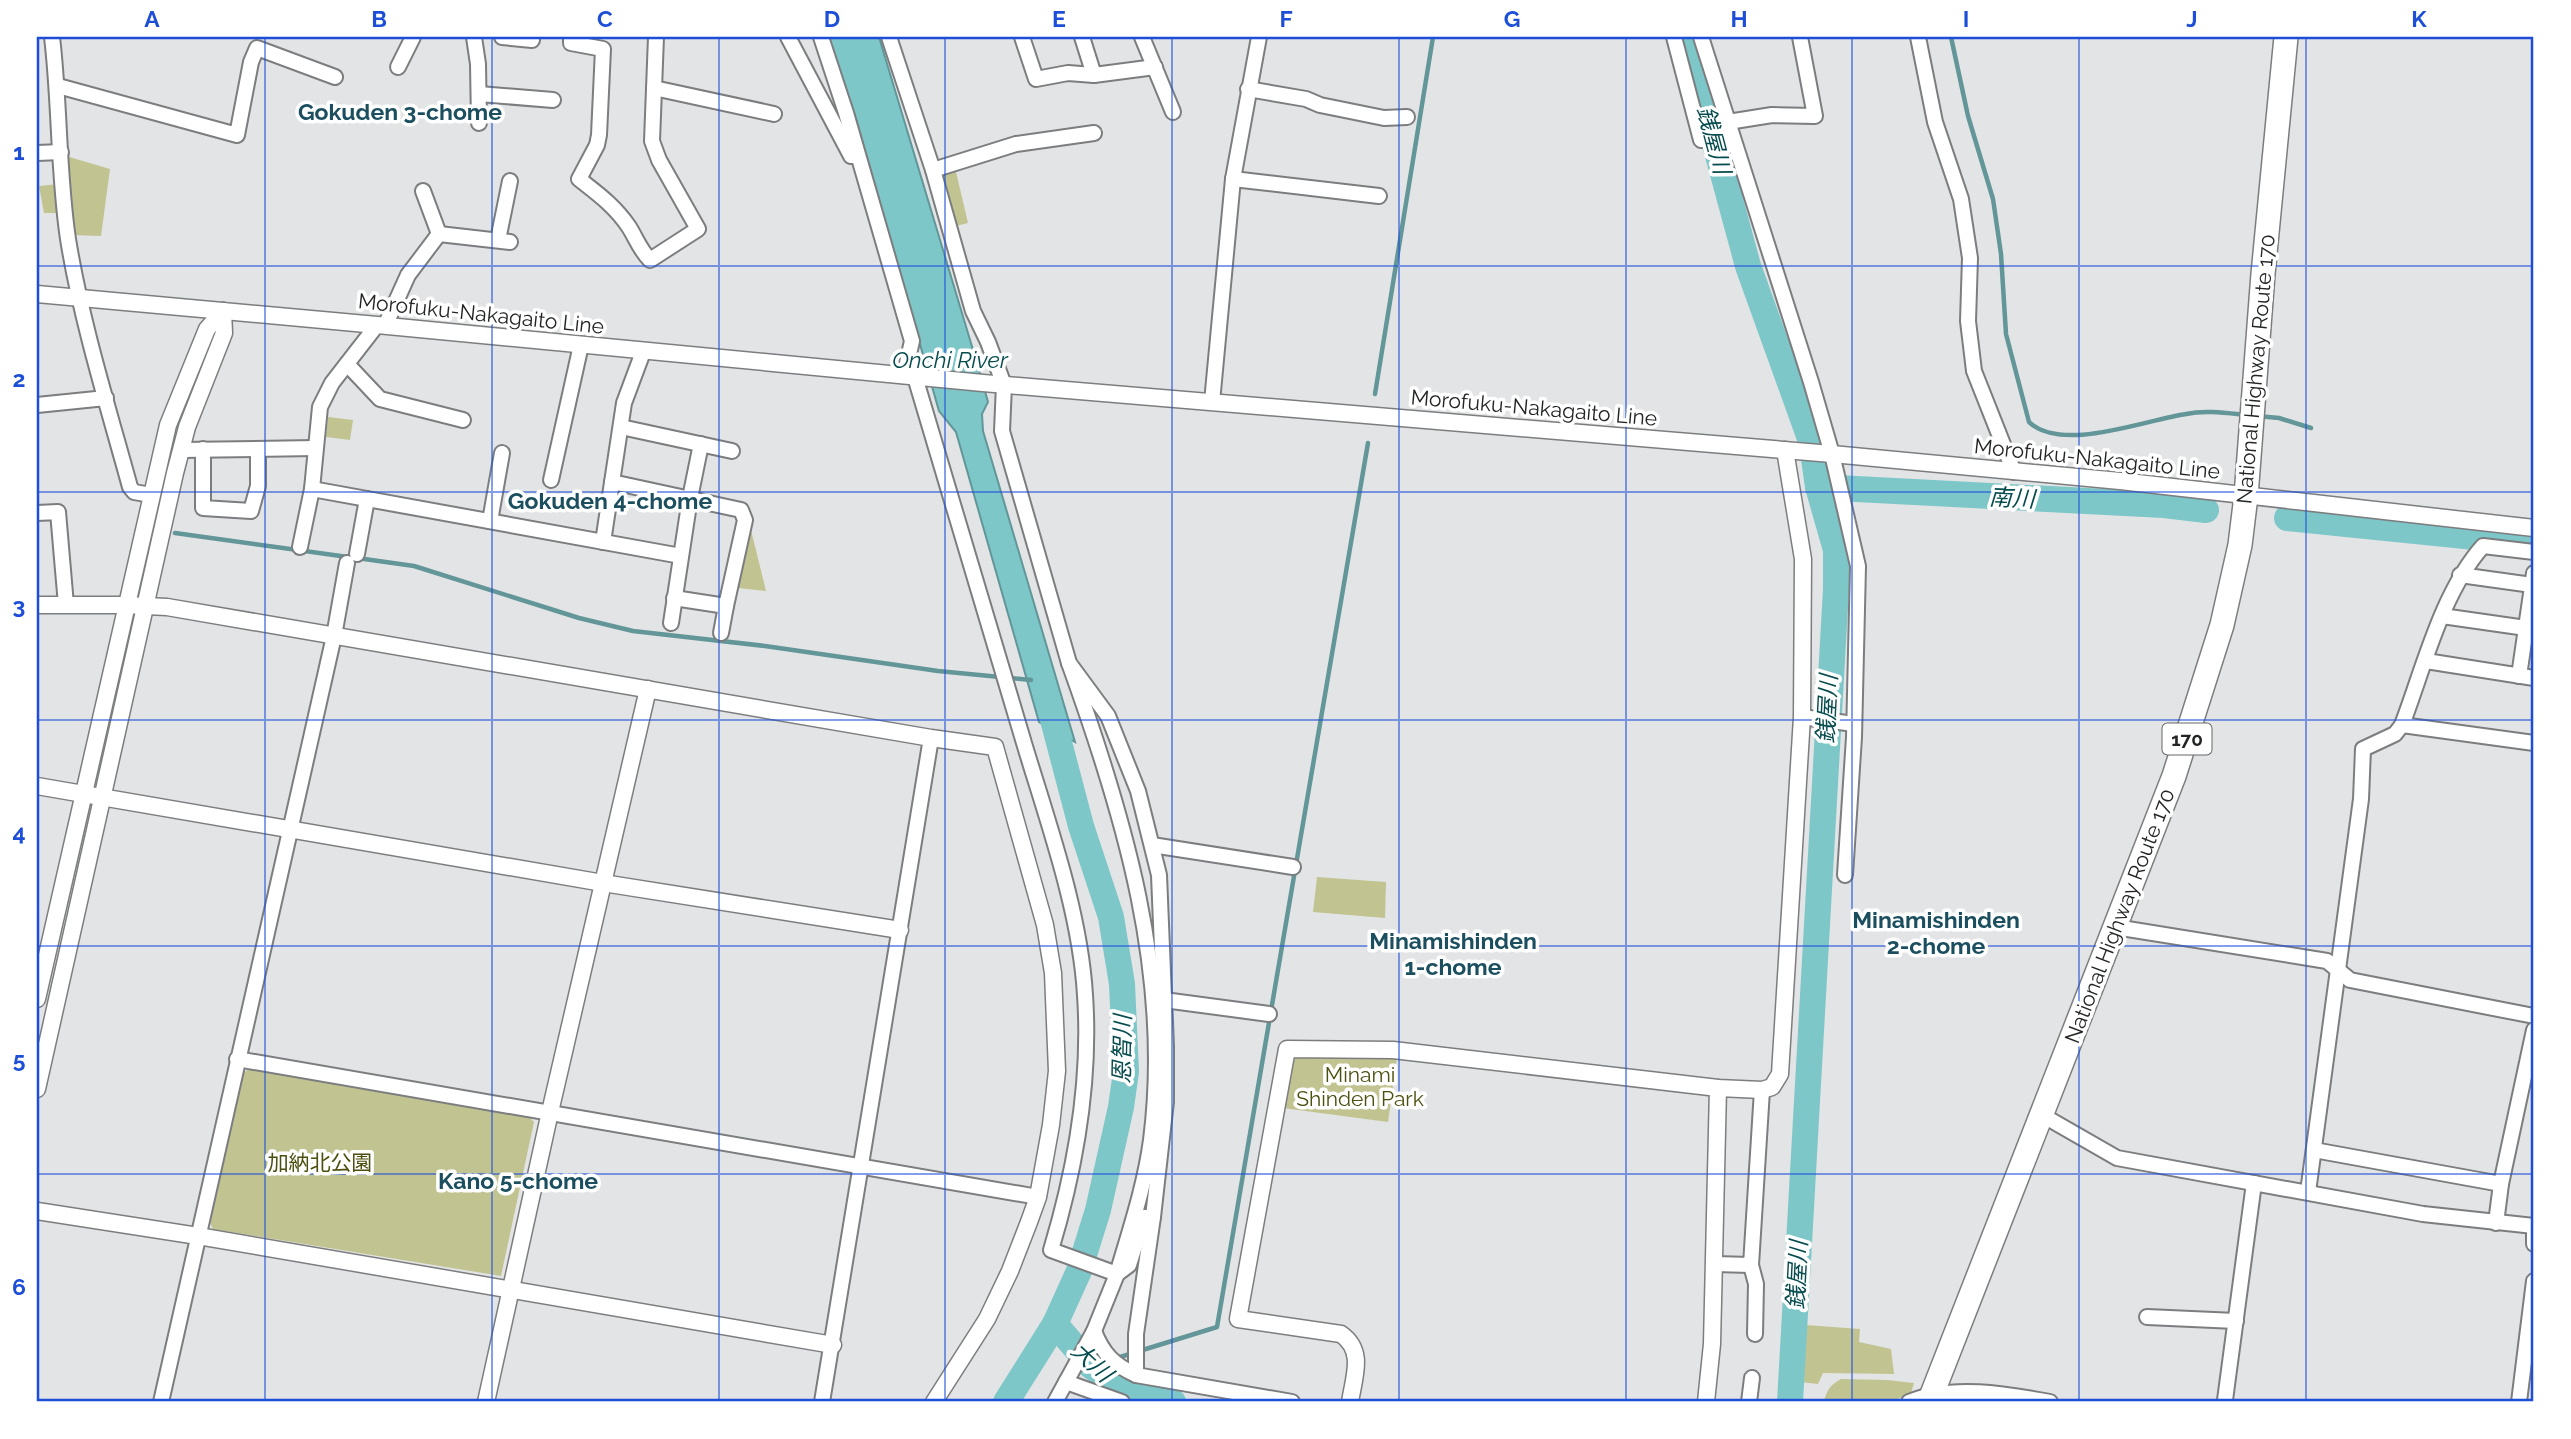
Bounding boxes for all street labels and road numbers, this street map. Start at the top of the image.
street label: National Highway Route 170 [2231,233,2280,505]
street label: Morofuku-Nakagaito Line [357,288,605,339]
street label: Morofuku-Nakagaito Line [1410,384,1658,431]
street label: Morofuku-Nakagaito Line [1973,433,2221,484]
road number: 170 [2162,724,2212,754]
street label: National Highway Route 170 [2059,785,2180,1047]

